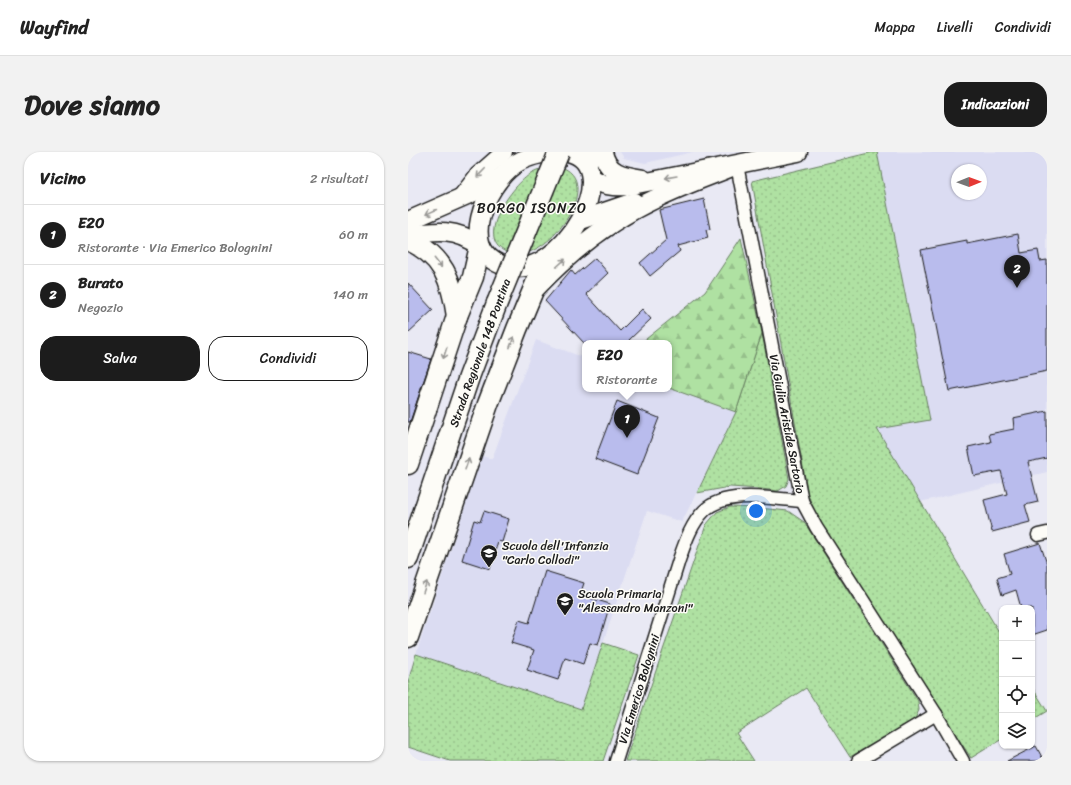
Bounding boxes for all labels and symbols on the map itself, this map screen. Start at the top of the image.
north arrow [951,164,987,200]
one-way arrow [476,168,486,178]
one-way arrow [665,173,678,181]
district label: BORGO ISONZO [477,196,587,221]
one-way arrow [425,209,437,216]
pin: 2 [1004,255,1030,288]
one-way arrow [434,258,443,269]
one-way arrow [556,259,566,268]
street label: Strada Regionale 148 Pontina [443,276,517,430]
one-way arrow [508,337,516,349]
one-way arrow [441,346,448,359]
street label: Via Giulio Aristide Sartorio [763,352,811,496]
pin: 1 [614,405,640,438]
one-way arrow [464,458,471,471]
your location [746,501,766,521]
place label: Scuola dell'Infanzia "Carlo Collodi" [502,535,609,571]
school or university icon: Scuola dell'Infanzia "Carlo Collodi" [479,543,499,568]
one-way arrow [422,581,429,594]
place label: Scuola Primaria "Alessandro Manzoni" [578,583,694,619]
school or university icon: Scuola Primaria "Alessandro Manzoni" [555,591,575,616]
street label: Via Emerico Bolognini [612,631,666,746]

